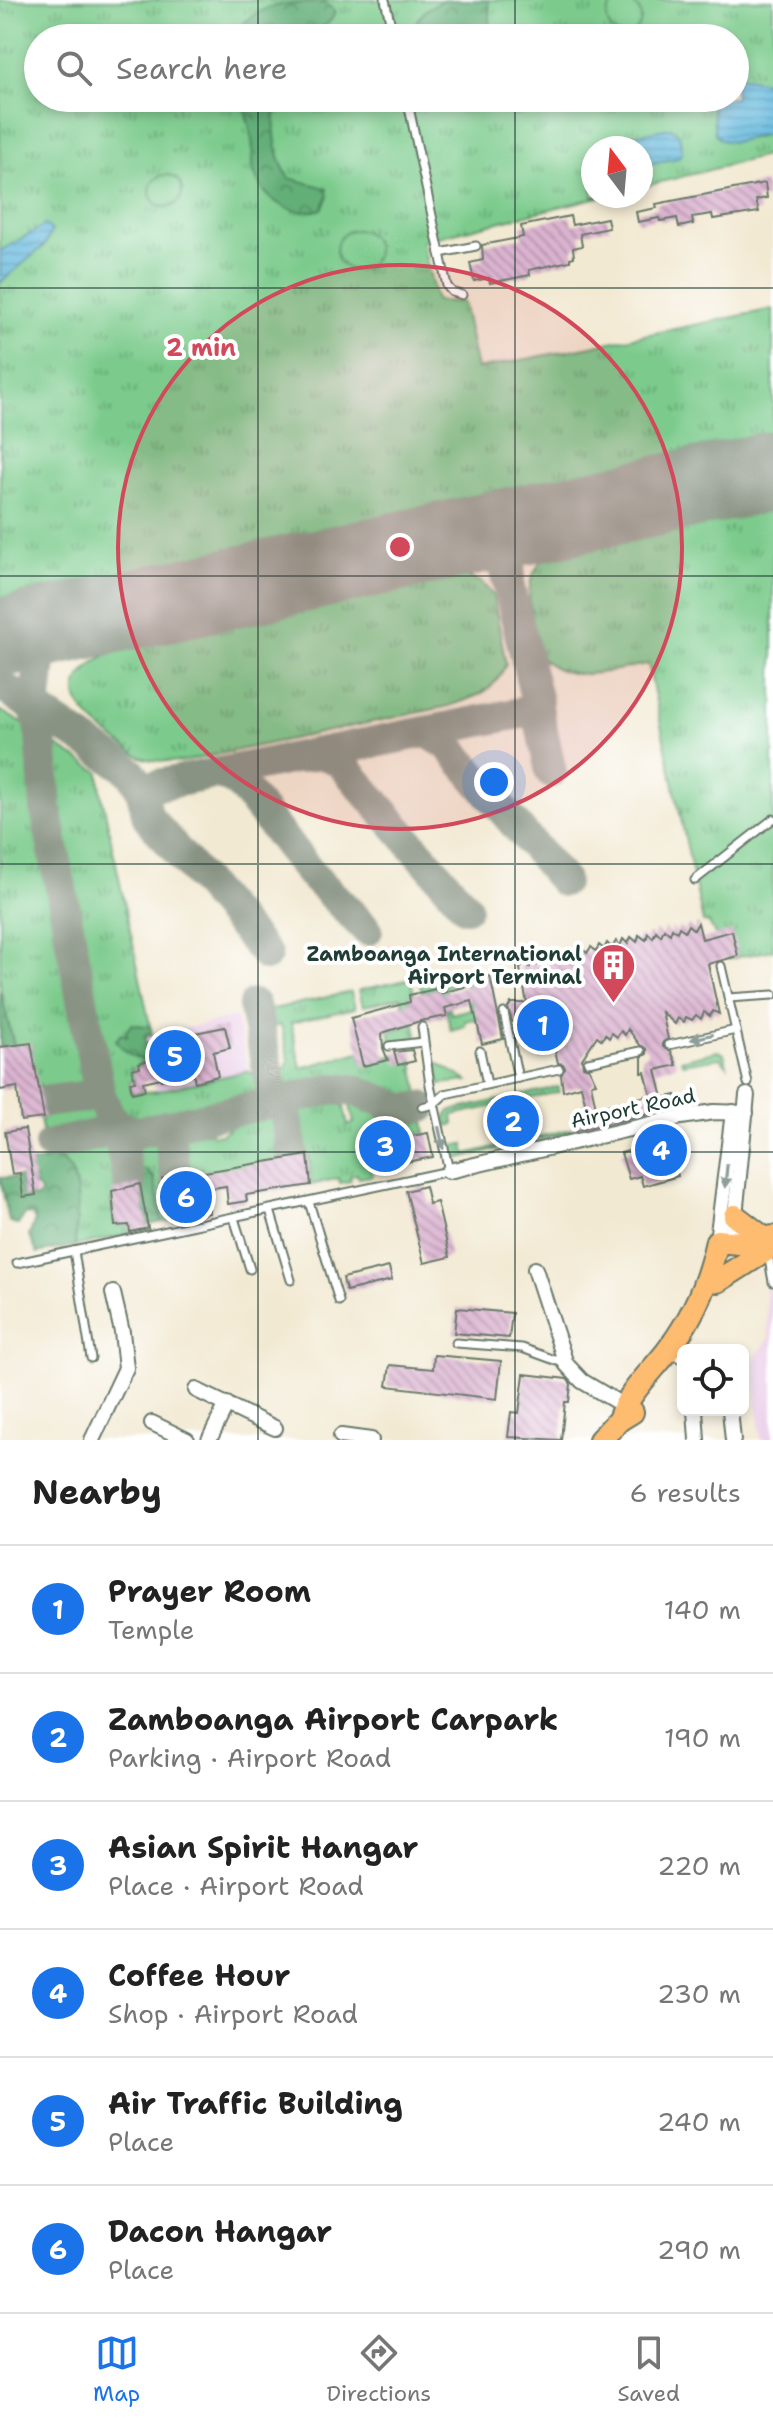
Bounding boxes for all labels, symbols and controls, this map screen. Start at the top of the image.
search box [24,24,749,112]
icon: search [52,46,96,90]
text: Search here [116,48,287,89]
north arrow [581,136,653,208]
text: 2 min [166,332,236,364]
centre of rings [386,533,414,561]
your location [474,762,514,802]
place label: Zamboanga International Airport Terminal [307,941,582,990]
building icon: Zamboanga International Airport Terminal [589,942,637,1005]
pin: 1 [517,995,569,1055]
pin: 5 [149,1026,201,1086]
one-way arrow [690,1031,715,1044]
street label: Airport Road [568,1082,698,1134]
pin: 2 [487,1091,539,1151]
pin: 3 [359,1116,411,1176]
pin: 4 [635,1120,687,1180]
one-way arrow [435,1125,448,1150]
one-way arrow [719,1164,732,1189]
pin: 6 [160,1167,212,1227]
map controls [677,1344,749,1416]
button: locate [677,1344,749,1416]
text: Nearby [32,1469,162,1515]
text: 6 results [629,1475,741,1510]
text: Prayer Room [108,1571,311,1612]
text: 1 [52,1592,64,1627]
text: 140 m [664,1592,741,1627]
text: Temple [108,1612,195,1647]
text: Zamboanga Airport Carpark [108,1699,558,1740]
text: 2 [49,1720,67,1755]
text: 190 m [664,1720,741,1755]
text: Parking · Airport Road [108,1740,391,1775]
text: Asian Spirit Hangar [108,1827,418,1868]
text: 3 [49,1848,67,1883]
text: 220 m [657,1848,741,1883]
text: Place · Airport Road [108,1868,364,1903]
text: Coffee Hour [108,1955,290,1996]
text: 4 [49,1976,67,2011]
text: 230 m [657,1976,741,2011]
text: Shop · Airport Road [108,1996,358,2031]
text: Air Traffic Building [108,2083,403,2124]
text: 5 [50,2104,66,2139]
text: 240 m [657,2104,741,2139]
text: Place [108,2124,174,2159]
text: Dacon Hangar [108,2211,332,2252]
text: 6 [49,2232,67,2267]
text: 290 m [657,2232,741,2267]
text: Place [108,2252,174,2287]
tab: Map [93,2331,140,2408]
tab: Directions [326,2331,431,2408]
tab: Saved [617,2331,680,2408]

